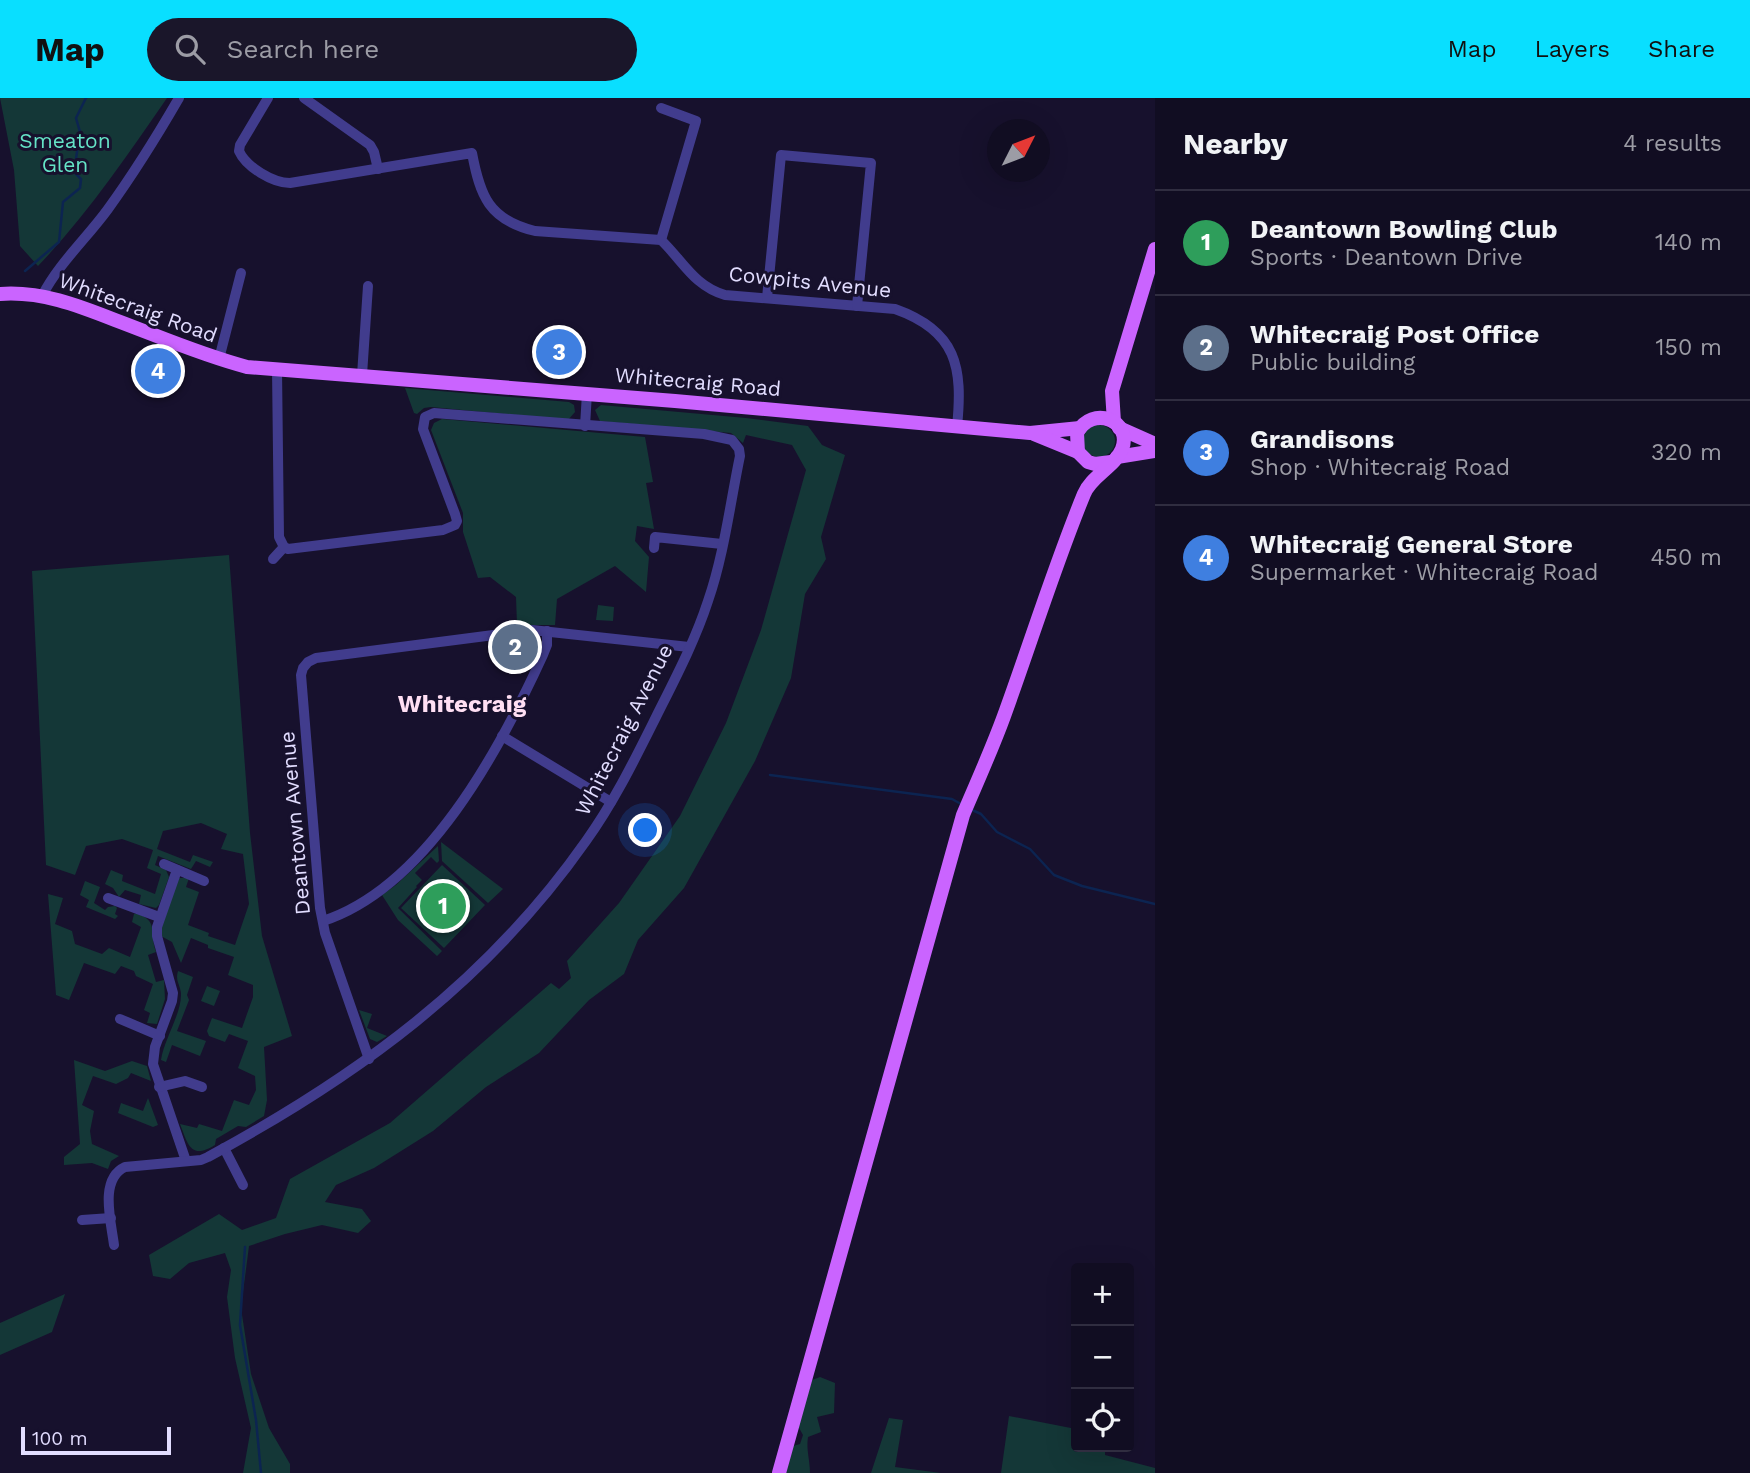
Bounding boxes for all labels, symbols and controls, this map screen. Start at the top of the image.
search box [147,18,637,81]
text: Map [35,30,105,69]
icon: search [171,30,209,68]
text: Search here [227,34,379,64]
text: Map [1448,35,1496,63]
text: Layers [1534,35,1610,63]
text: Share [1648,35,1715,63]
north arrow [987,119,1050,182]
text: Nearby [1183,126,1288,161]
park label: Smeaton Glen [19,128,111,177]
text: 4 results [1623,130,1722,157]
text: Deantown Bowling Club [1250,214,1558,244]
text: 1 [1201,229,1211,256]
text: 140 m [1655,229,1722,256]
text: Sports · Deantown Drive [1250,244,1523,271]
street label: Cowpits Avenue [727,261,893,302]
street label: Whitecraig Road [56,267,221,348]
text: Whitecraig Post Office [1250,319,1539,349]
pin: 3 [536,326,582,378]
text: 2 [1199,334,1213,361]
text: 150 m [1656,334,1722,361]
pin: 4 [135,345,181,397]
text: Public building [1250,349,1415,376]
street label: Whitecraig Road [614,362,782,401]
text: Grandisons [1250,424,1394,454]
text: 3 [1199,439,1213,466]
text: 320 m [1651,439,1722,466]
text: Shop · Whitecraig Road [1250,454,1510,481]
text: Whitecraig General Store [1250,529,1573,559]
text: 4 [1199,544,1213,571]
text: 450 m [1650,544,1722,571]
text: Supermarket · Whitecraig Road [1250,559,1598,586]
pin: 2 [492,621,538,673]
street label: Whitecraig Avenue [570,640,678,820]
district label: Whitecraig [398,690,527,718]
street label: Deantown Avenue [274,730,315,916]
your location [628,813,662,847]
pin: 1 [420,880,466,932]
map controls [1071,1263,1134,1452]
button: + [1071,1263,1134,1326]
button: − [1071,1326,1134,1389]
button: locate [1071,1389,1134,1452]
scale bar [21,1424,172,1456]
text: 100 m [32,1427,88,1450]

